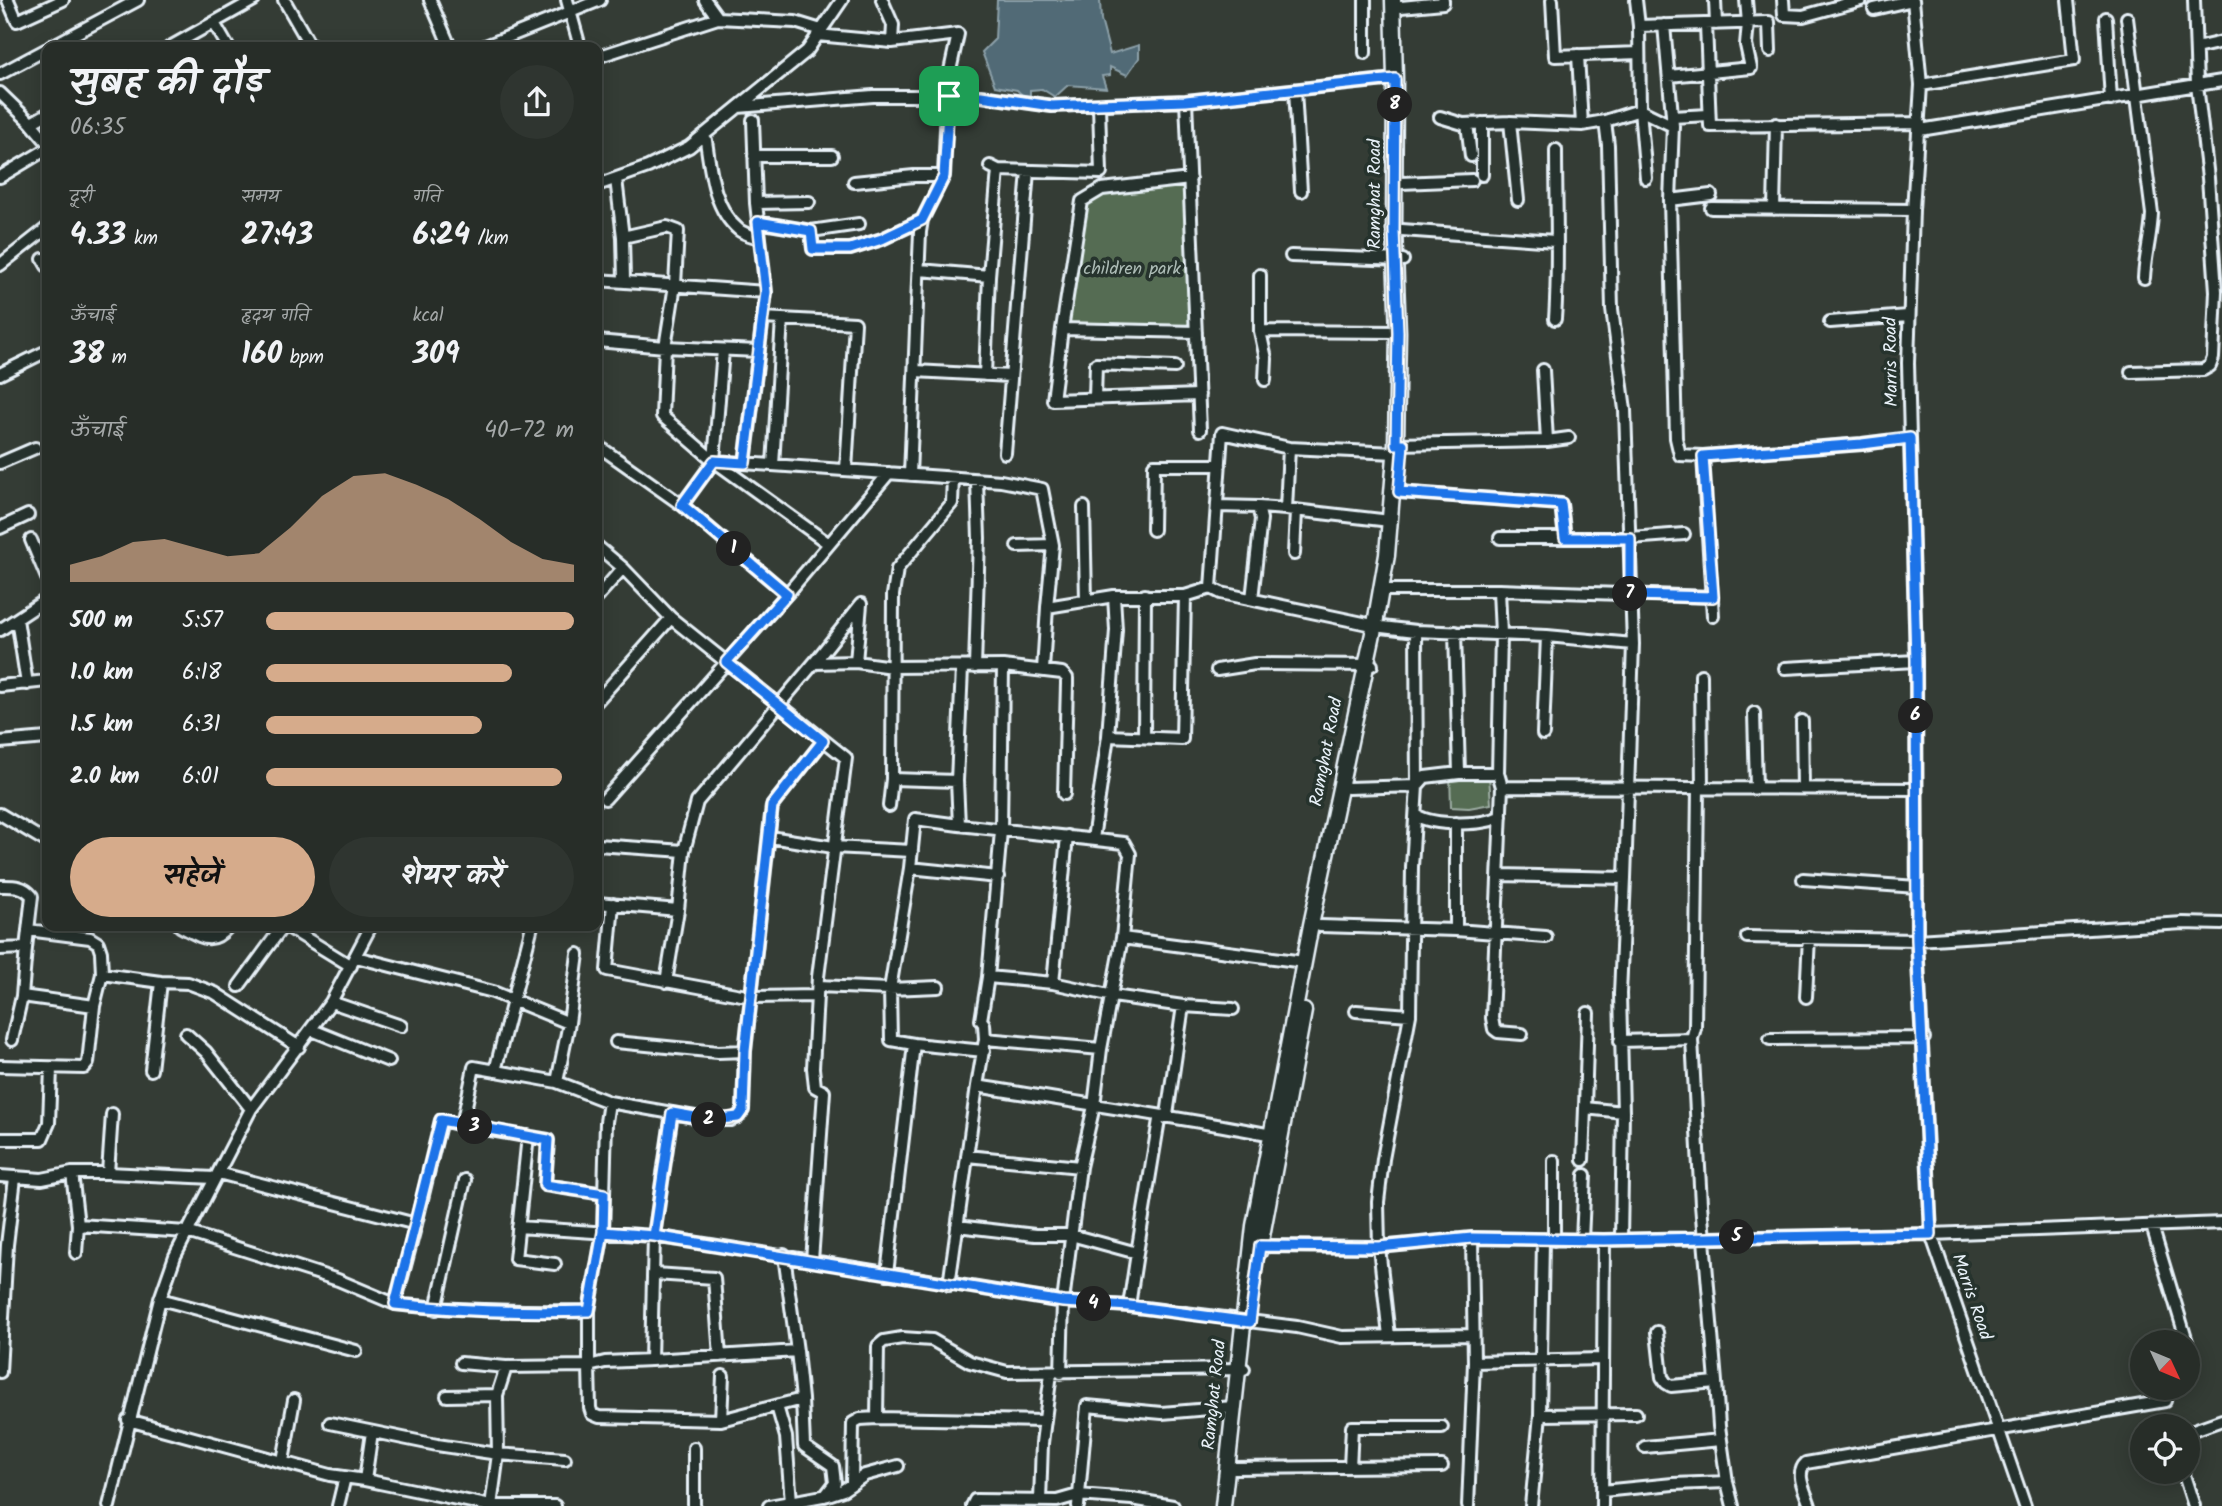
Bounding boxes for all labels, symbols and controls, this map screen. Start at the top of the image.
text: सुबह की दौड़ [70,54,264,114]
button: share [500,65,574,139]
pin [919,66,979,126]
icon: arrive [930,77,968,115]
pin: 8 [1378,88,1412,122]
text: 8 [1389,89,1400,119]
text: 06:35 [70,110,125,146]
street label: Ramghat Road [1361,138,1390,249]
text: दूरी [70,182,93,212]
text: समय [241,182,279,212]
text: गति [413,182,441,212]
text: 4.33 [70,212,126,260]
text: 27:43 [241,212,313,260]
text: 6:24 [413,212,470,260]
text: km [126,224,158,254]
text: /km [470,224,509,254]
park label: children park [1083,255,1181,284]
text: ऊँचाई [70,301,115,331]
text: हृदय गति [241,301,309,331]
text: kcal [413,301,444,331]
street label: Marris Road [1877,316,1907,407]
text: 38 [70,331,104,379]
text: 160 [241,331,282,379]
text: 309 [413,331,460,379]
text: m [104,343,127,373]
text: bpm [282,343,324,373]
text: ऊँचाई [70,413,125,449]
text: 40–72 m [484,413,574,449]
pin: 1 [716,532,752,566]
text: 1 [731,533,736,563]
pin: 7 [1612,576,1648,612]
text: 7 [1625,578,1634,608]
text: 500 m [70,603,133,639]
text: 5:57 [182,603,223,639]
text: 1.0 km [70,655,133,691]
text: 6:18 [182,655,222,691]
street label: Ramghat Road [1302,694,1352,809]
pin: 6 [1898,698,1934,734]
text: 6 [1910,700,1921,730]
text: 1.5 km [70,707,133,743]
text: 6:31 [182,707,221,743]
text: 2.0 km [70,759,140,795]
text: 6:01 [182,759,219,795]
button: सहेजें [70,837,315,917]
button: शेयर करें [329,837,574,917]
pin: 2 [692,1102,726,1138]
text: 2 [703,1104,714,1134]
pin: 3 [458,1110,492,1144]
text: 3 [469,1111,480,1141]
pin: 5 [1720,1220,1754,1254]
text: 5 [1732,1221,1741,1251]
street label: Marris Road [1943,1250,2000,1345]
pin: 4 [1076,1286,1112,1322]
text: 4 [1088,1288,1099,1318]
north arrow [2130,1330,2200,1400]
map controls [2130,1330,2200,1484]
street label: Ramghat Road [1195,1338,1235,1451]
button: locate [2130,1414,2200,1484]

